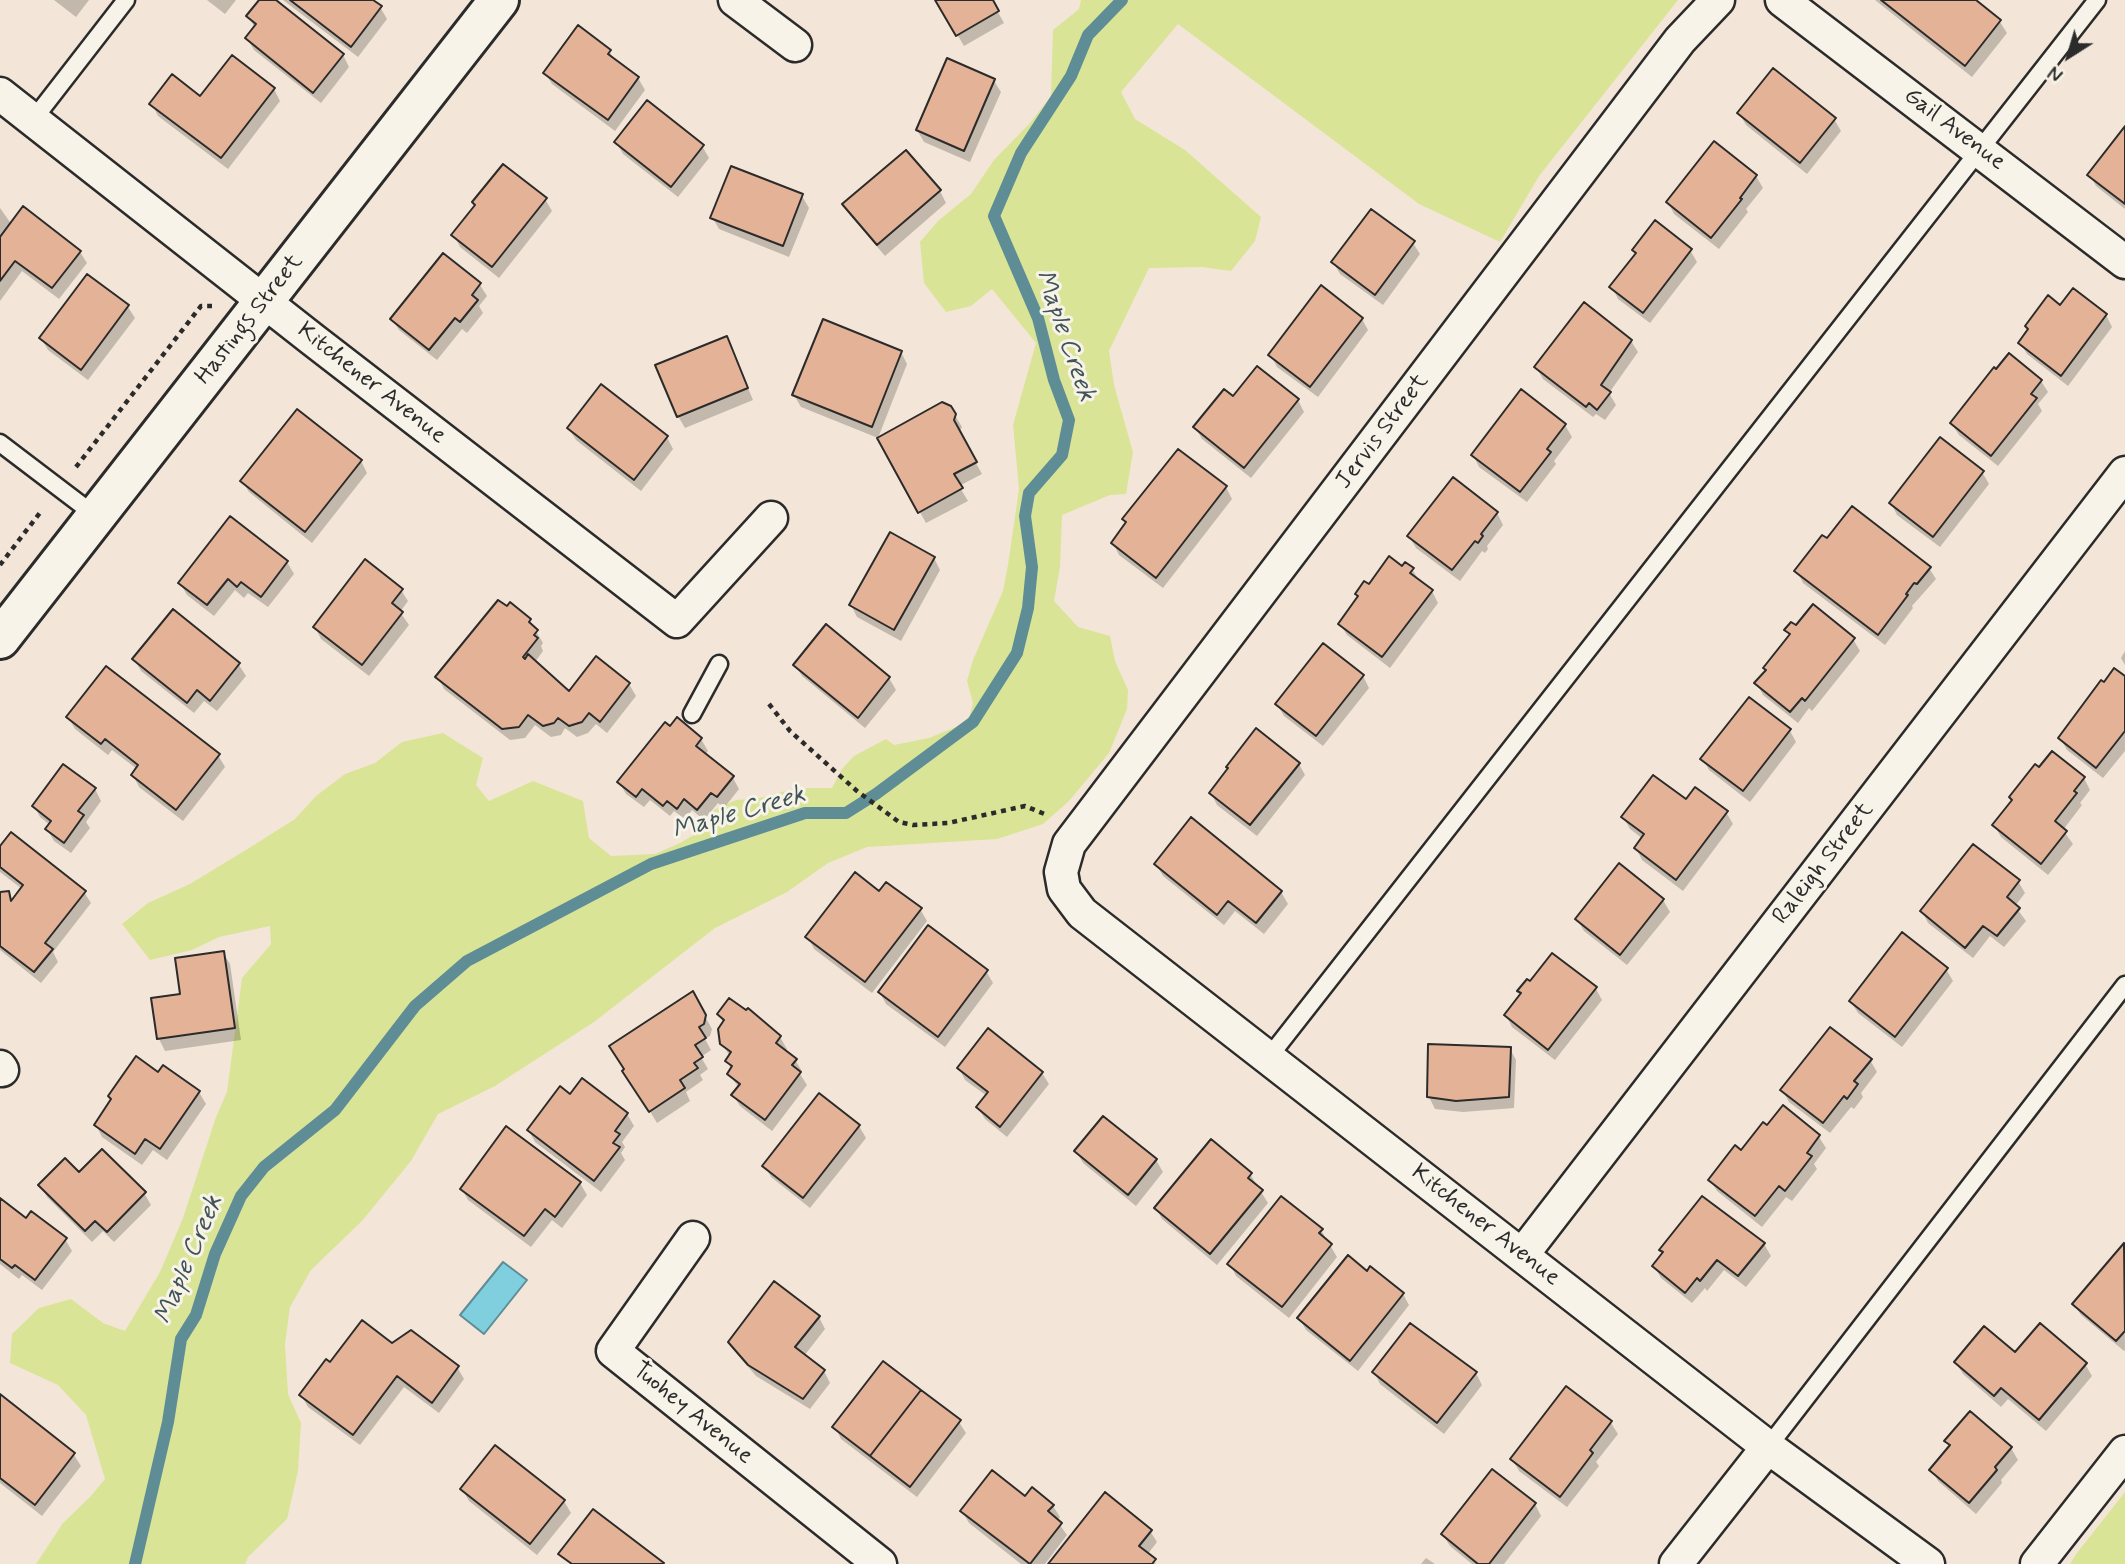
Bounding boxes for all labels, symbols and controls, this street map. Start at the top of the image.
north arrow [2034,21,2104,91]
text: N [2043,59,2069,87]
street label: Gail Avenue [1897,82,2011,178]
street label: Hastings Street [190,249,310,391]
water label: Maple Creek [1027,266,1101,406]
street label: Kitchener Avenue [291,317,451,451]
street label: Jervis Street [1330,369,1436,495]
water label: Maple Creek [669,780,809,848]
street label: Raleigh Street [1767,797,1881,931]
street label: Kitchener Avenue [1405,1159,1565,1293]
water label: Maple Creek [149,1191,231,1329]
street label: Tuohey Avenue [626,1357,758,1471]

